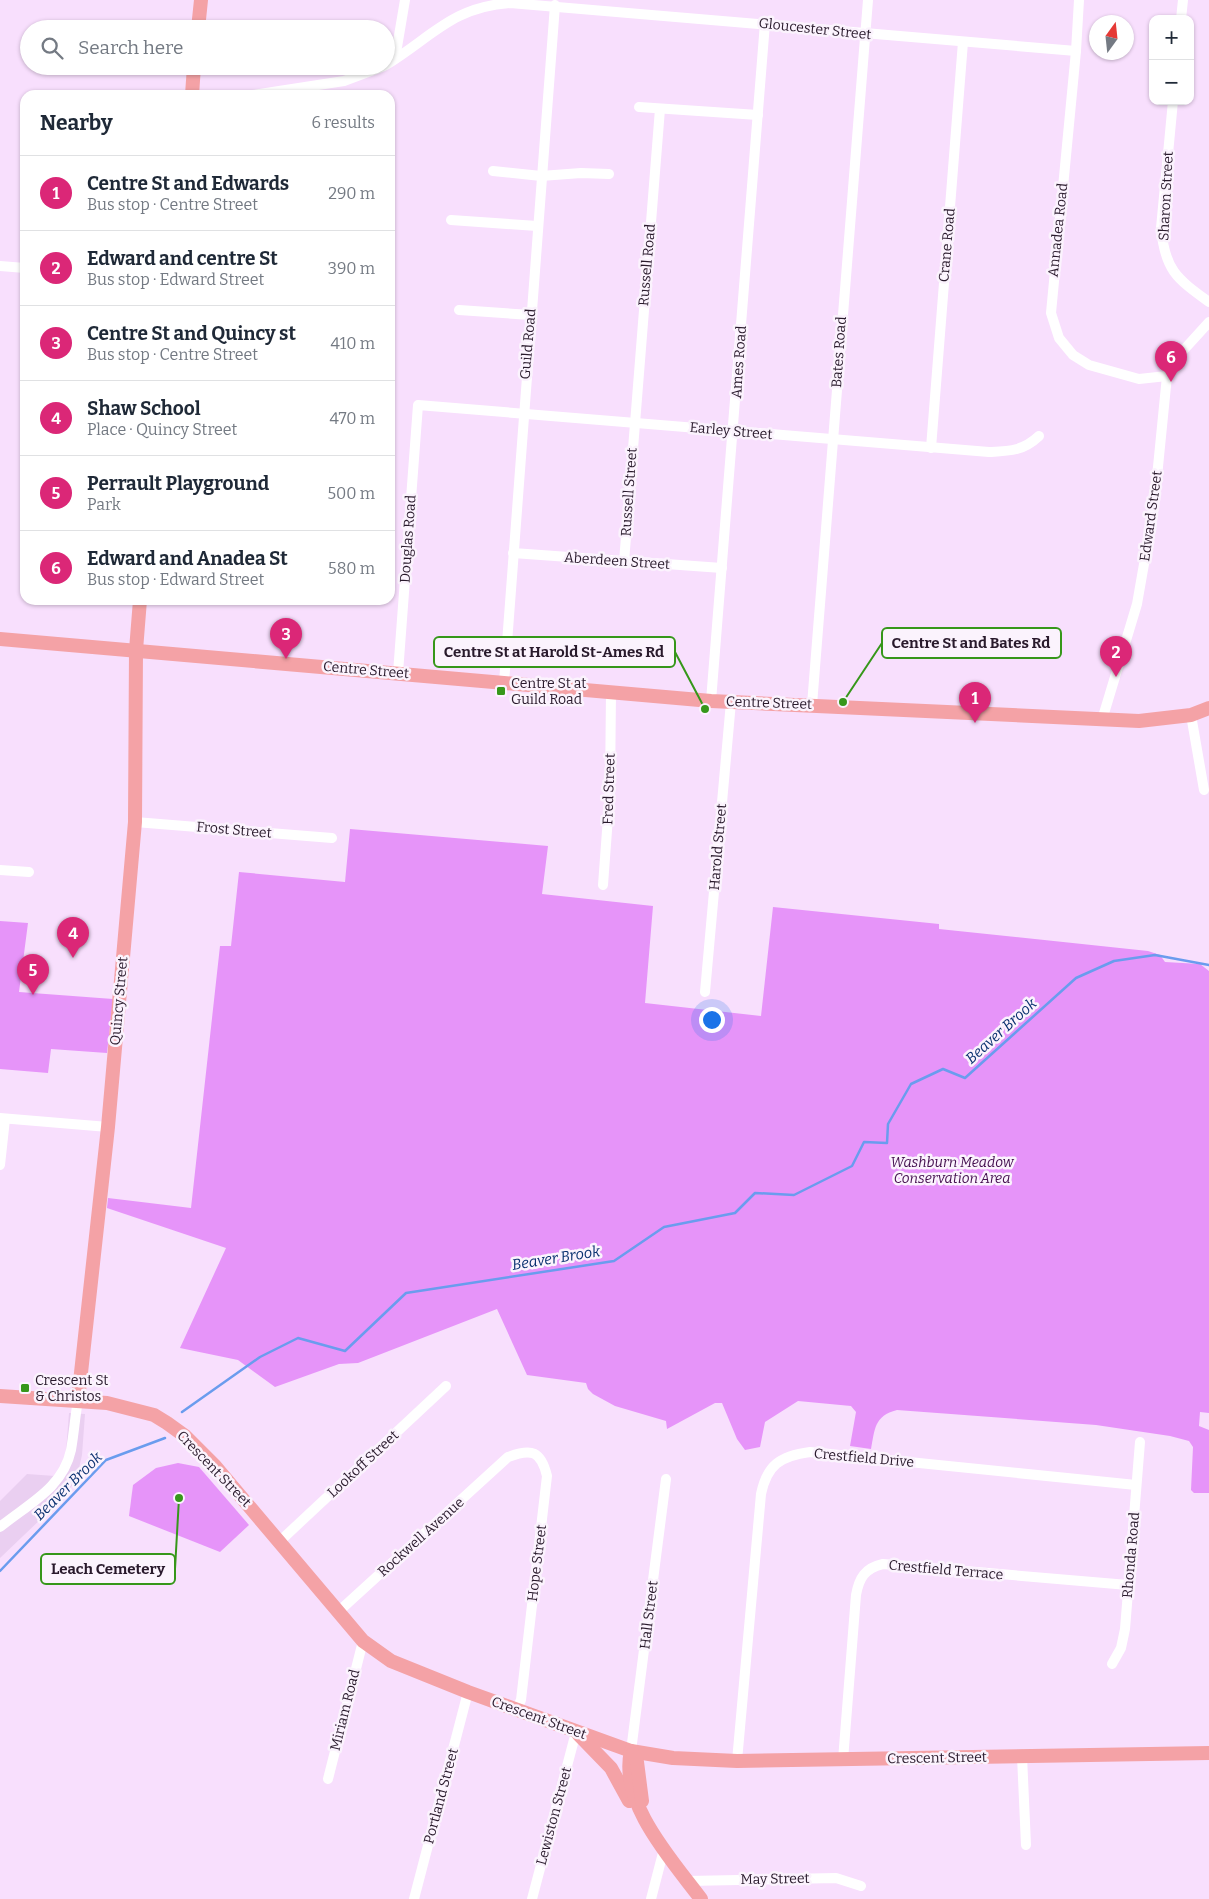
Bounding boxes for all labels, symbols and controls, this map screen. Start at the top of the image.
street label: Gloucester Street [758,15,872,43]
north arrow [1089,15,1134,60]
map controls [1149,15,1194,105]
button: + [1149,15,1194,60]
search box [20,20,395,75]
icon: search [38,34,66,62]
text: Search here [78,36,183,59]
button: − [1149,60,1194,105]
text: Nearby [40,110,113,136]
text: 6 results [312,113,375,132]
street label: Sharon Street [1155,151,1177,241]
text: Centre St and Edwards [87,172,289,195]
street label: Annadea Road [1045,182,1071,278]
text: 1 [53,184,59,203]
text: 290 m [328,184,375,203]
text: Bus stop · Centre Street [87,195,258,214]
street label: Crane Road [935,207,959,283]
street label: Russell Road [635,223,659,307]
text: Edward and centre St [87,247,278,270]
text: 2 [51,259,61,278]
text: 390 m [328,259,375,278]
text: Bus stop · Edward Street [87,270,264,289]
street label: Guild Road [516,308,540,380]
street label: Bates Road [828,316,850,388]
text: Centre St and Quincy st [87,322,296,345]
street label: Ames Road [728,325,750,399]
text: 3 [51,334,61,353]
text: 410 m [330,334,375,353]
pin: 6 [1155,341,1187,382]
text: Bus stop · Centre Street [87,345,258,364]
text: Shaw School [87,397,201,420]
text: 4 [51,409,61,428]
text: 470 m [329,409,375,428]
street label: Earley Street [689,419,773,443]
text: Place · Quincy Street [87,420,237,439]
street label: Russell Street [617,447,641,537]
street label: Edward Street [1136,469,1166,563]
text: Perrault Playground [87,472,269,495]
text: 5 [52,484,60,503]
text: 500 m [327,484,375,503]
street label: Douglas Road [396,494,420,584]
text: Park [87,495,121,514]
text: Edward and Anadea St [87,547,288,570]
street label: Aberdeen Street [563,549,671,573]
text: 6 [51,559,61,578]
text: 580 m [328,559,375,578]
text: Bus stop · Edward Street [87,570,264,589]
pin: 3 [270,618,302,659]
callout: Centre St and Bates Rd [882,628,1061,658]
text: Centre St and Bates Rd [892,634,1050,652]
pin: 2 [1100,636,1132,677]
callout: Centre St at Harold St-Ames Rd [434,637,675,667]
text: Centre St at Harold St-Ames Rd [444,643,664,661]
street label: Centre Street [322,658,410,682]
place label: Centre St at Guild Road [511,675,586,708]
pin: 1 [959,682,991,723]
marker: Centre St at Guild Road [495,685,507,697]
street label: Centre Street [726,693,812,713]
street label: Fred Street [599,753,619,825]
street label: Harold Street [706,803,730,891]
street label: Frost Street [196,818,272,842]
pin: 4 [57,917,89,958]
pin: 5 [17,954,49,995]
street label: Quincy Street [107,956,131,1046]
water label: Beaver Brook [962,994,1041,1068]
your location [699,1007,725,1033]
park label: Washburn Meadow Conservation Area [890,1154,1015,1187]
water label: Beaver Brook [511,1242,602,1274]
place label: Crescent St & Christos [35,1372,108,1405]
marker: Crescent St & Christos [19,1382,31,1394]
street label: Crescent Street [173,1427,255,1511]
street label: Lookoff Street [324,1427,402,1501]
street label: Crestfield Drive [813,1445,915,1471]
water label: Beaver Brook [30,1448,106,1524]
street label: Rockwell Avenue [374,1494,468,1580]
street label: Rhonda Road [1119,1511,1143,1599]
street label: Hope Street [524,1524,550,1602]
callout: Leach Cemetery [41,1554,175,1584]
street label: Crestfield Terrace [888,1557,1004,1583]
text: Leach Cemetery [51,1560,166,1578]
street label: Hall Street [636,1580,662,1650]
street label: Miriam Road [327,1667,363,1753]
street label: Crescent Street [489,1693,589,1743]
street label: Portland Street [420,1746,462,1846]
street label: Crescent Street [887,1749,987,1767]
street label: Lewiston Street [533,1765,575,1867]
street label: May Street [740,1870,810,1888]

